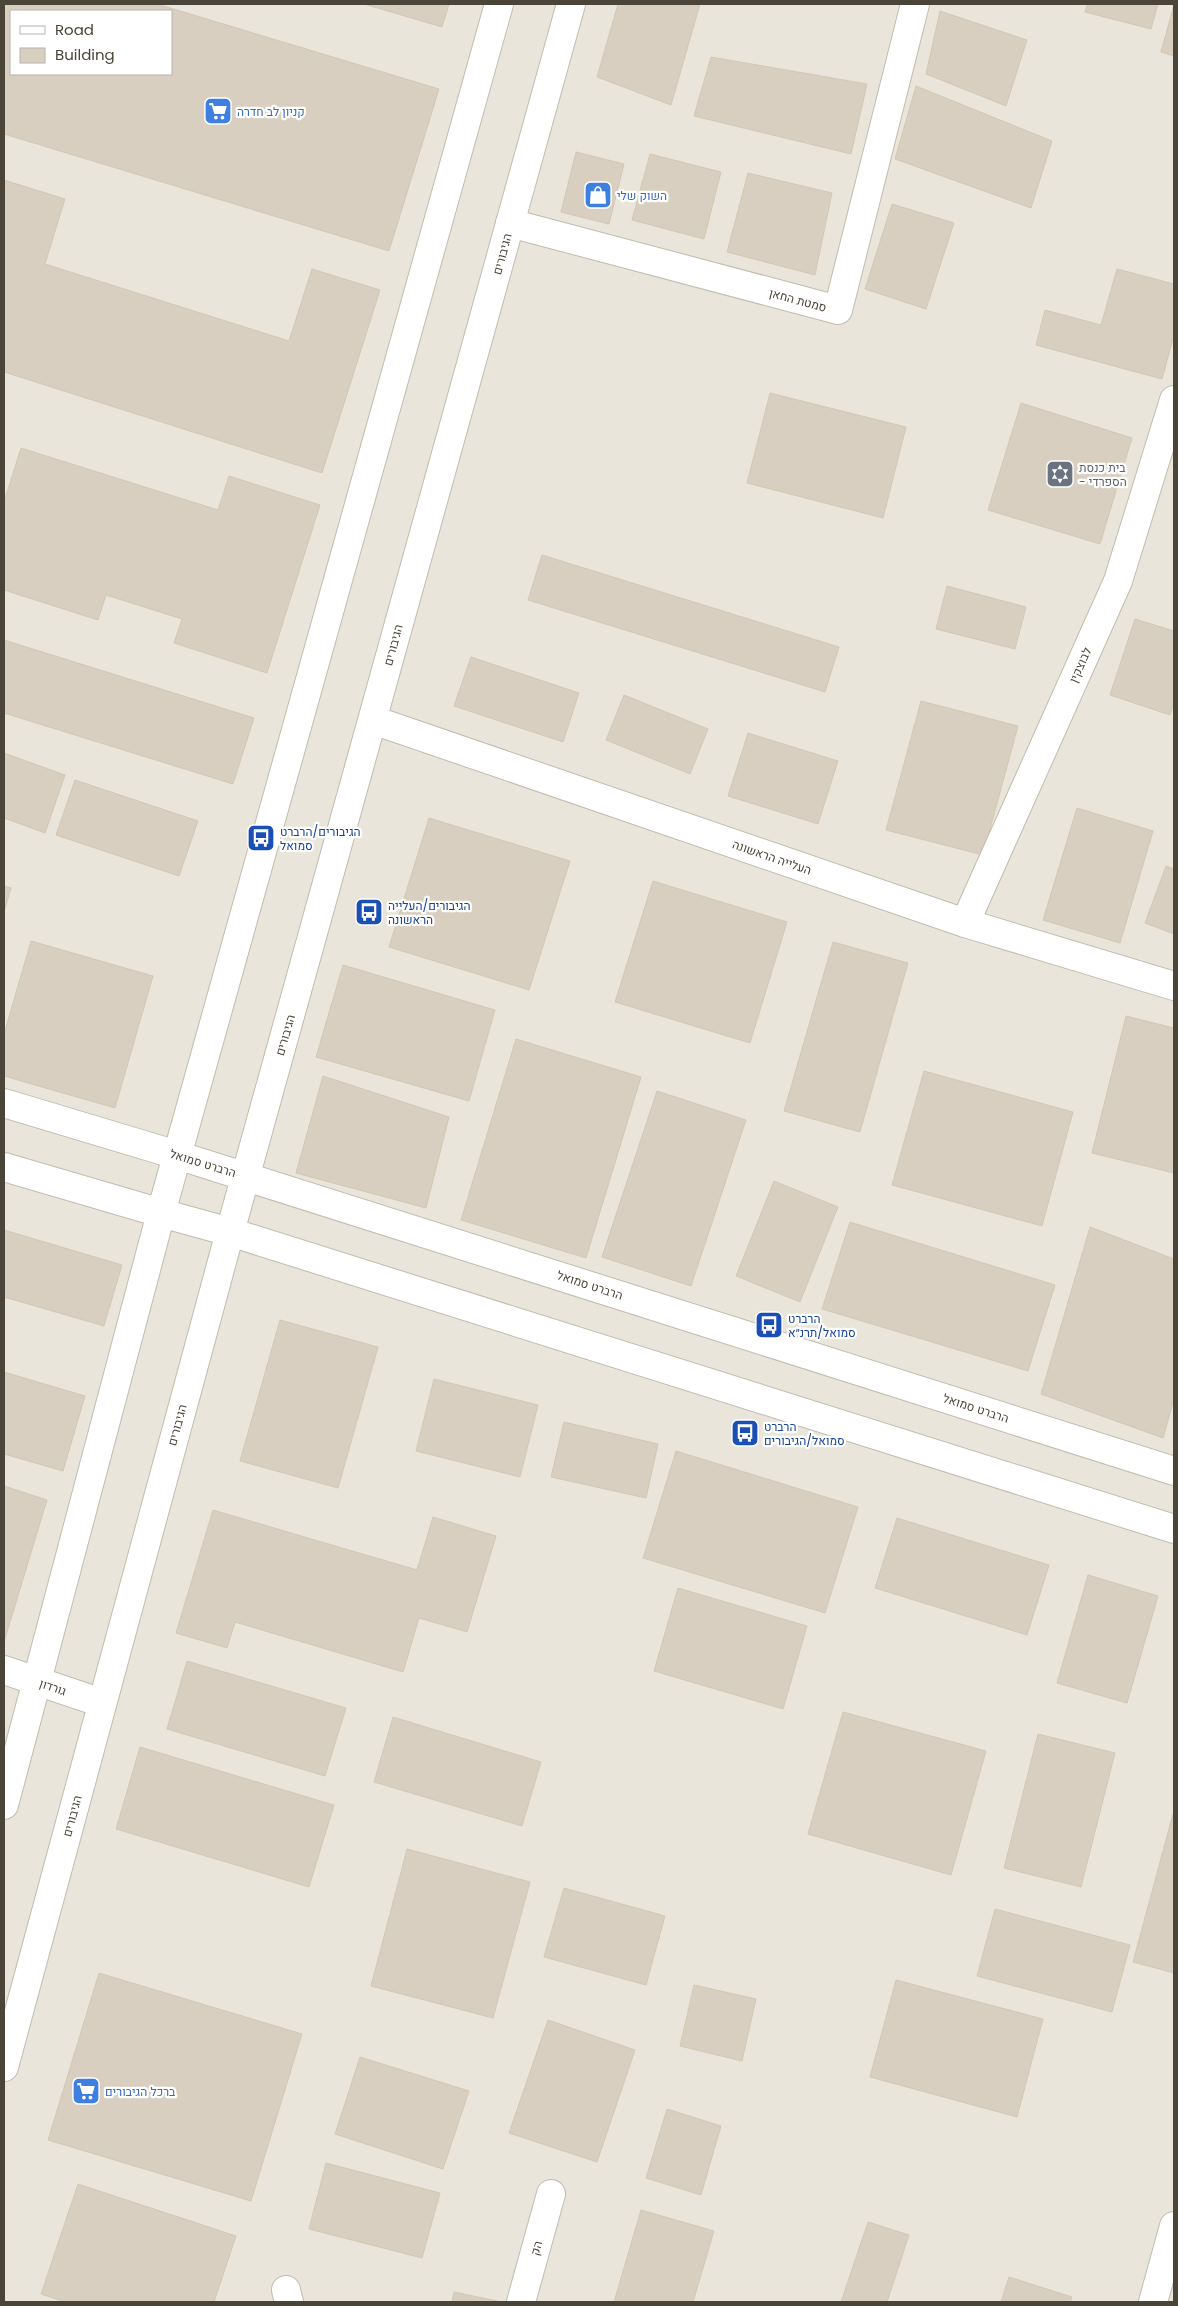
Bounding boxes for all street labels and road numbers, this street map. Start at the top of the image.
street label: הגיבורים [488,231,516,277]
street label: סמטת החאן [767,284,829,316]
street label: הגיבורים [379,622,407,668]
street label: לבוצקין [1065,645,1095,685]
street label: העלייה הראשונה [730,835,814,879]
street label: הגיבורים [271,1012,299,1058]
street label: הרברט סמואל [168,1145,238,1181]
street label: הרברט סמואל [555,1266,625,1304]
street label: הרברט סמואל [941,1389,1011,1427]
street label: הגיבורים [163,1402,191,1448]
street label: גורדון [37,1675,69,1700]
street label: הגיבורים [58,1793,86,1839]
street label: הק [526,2239,546,2257]

